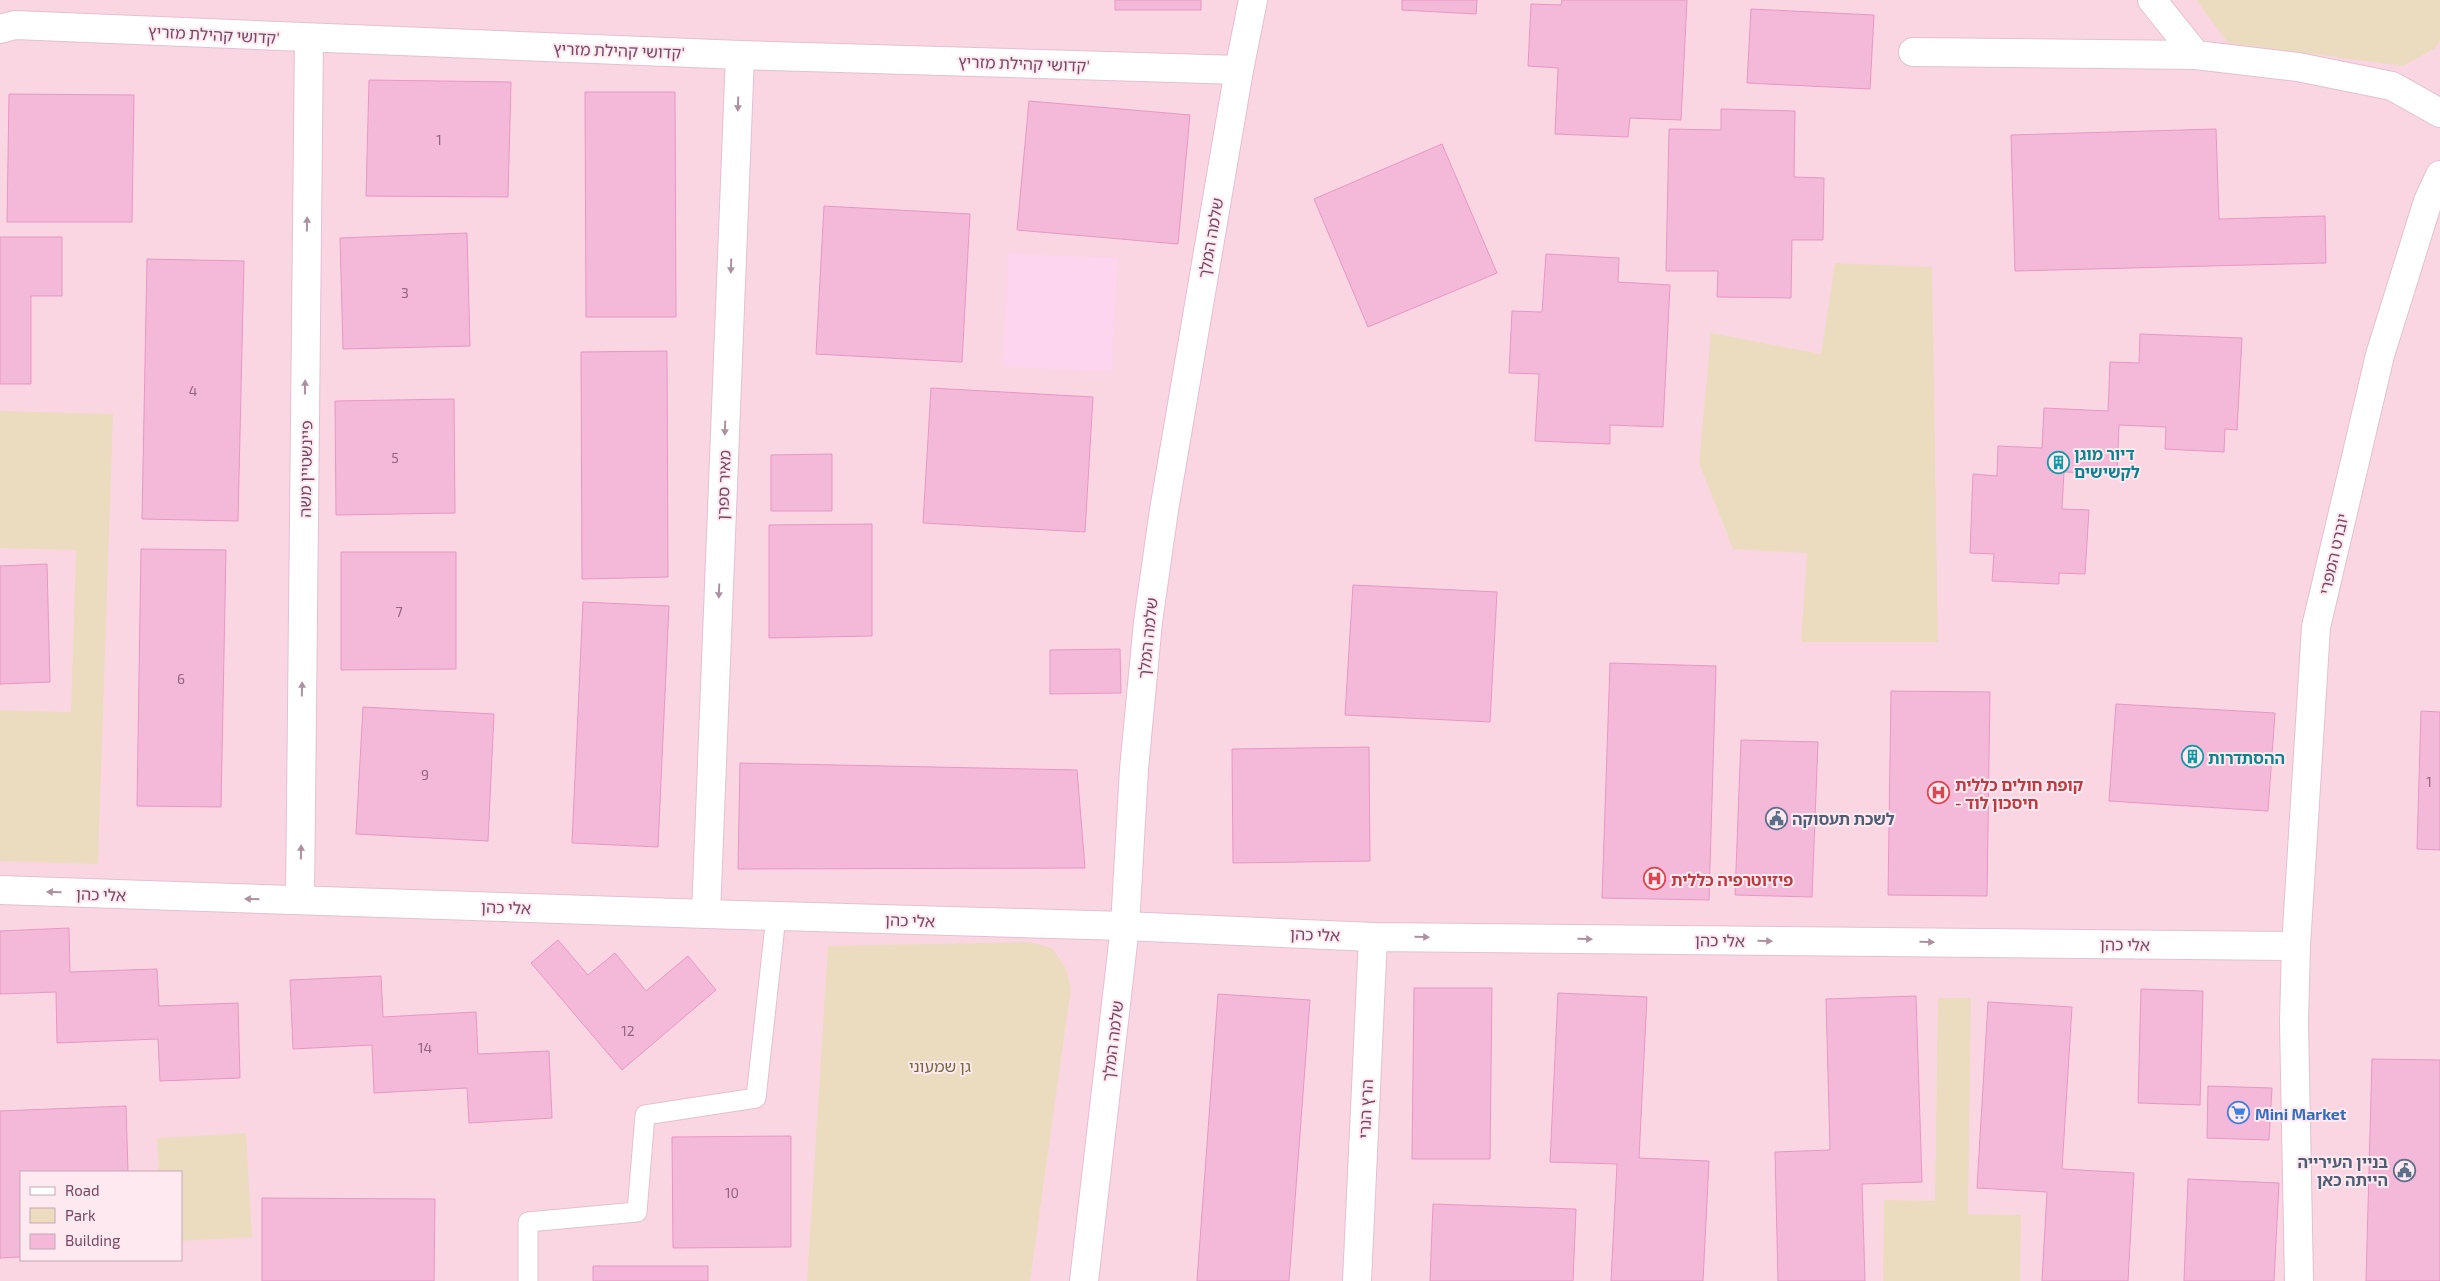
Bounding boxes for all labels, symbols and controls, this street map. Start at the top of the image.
street label: קדושי קהילת מזריץ' [148,21,280,47]
street label: קדושי קהילת מזריץ' [553,38,685,62]
street label: קדושי קהילת מזריץ' [958,51,1090,75]
one-way arrow [733,96,741,112]
house number: 1 [436,131,442,148]
street label: שלמה המלך [1194,196,1226,280]
one-way arrow [303,216,311,232]
one-way arrow [727,258,735,274]
house number: 3 [401,284,409,301]
one-way arrow [302,378,310,394]
house number: 4 [189,382,197,399]
street label: פיינשטיין משה [295,420,315,518]
one-way arrow [721,421,729,437]
place label: דיור מוגן לקשישים [2074,444,2140,481]
house number: 5 [391,449,399,466]
street label: מאיר ספרן [712,450,734,520]
building icon: דיור מוגן לקשישים [2046,450,2070,474]
street label: יוברט המפרי [2314,512,2352,596]
one-way arrow [714,583,722,599]
street label: שלמה המלך [1133,597,1161,679]
house number: 7 [395,603,403,620]
house number: 6 [177,670,185,687]
one-way arrow [298,681,306,697]
building icon: ההסתדרות [2180,745,2204,769]
place label: ההסתדרות [2208,748,2285,767]
house number: 9 [421,766,429,783]
house number: 1 [2426,773,2432,790]
place label: קופת חולים כללית - חיסכון לוד [1955,775,2084,812]
hospital icon: קופת חולים כללית - חיסכון לוד [1927,781,1951,805]
public building icon: לשכת תעסוקה [1764,806,1788,830]
place label: לשכת תעסוקה [1792,809,1895,828]
one-way arrow [297,843,305,859]
hospital icon: פיזיוטרפיה כללית [1643,867,1667,891]
place label: פיזיוטרפיה כללית [1671,870,1793,889]
street label: אלי כהן [76,884,126,904]
one-way arrow [46,888,62,896]
one-way arrow [243,895,259,903]
street label: אלי כהן [481,897,531,917]
street label: אלי כהן [885,910,935,930]
street label: אלי כהן [1290,924,1340,944]
street label: אלי כהן [1695,930,1745,950]
one-way arrow [1414,933,1430,941]
street label: אלי כהן [2100,934,2150,954]
one-way arrow [1577,935,1593,943]
one-way arrow [1757,937,1773,945]
one-way arrow [1919,939,1935,947]
street label: שלמה המלך [1098,999,1126,1083]
house number: 12 [621,1022,635,1039]
house number: 14 [418,1039,432,1056]
park label: גן שמעוני [909,1056,971,1075]
street label: הרץ הנרי [1354,1079,1376,1139]
supermarket icon: Mini Market [2227,1101,2251,1125]
place label: Mini Market [2255,1104,2347,1123]
place label: בניין העירייה הייתה כאן [2297,1152,2388,1189]
public building icon: בניין העירייה הייתה כאן [2392,1158,2416,1182]
legend [20,1171,182,1261]
text: Road [65,1181,100,1199]
house number: 10 [725,1184,739,1201]
text: Park [65,1206,96,1224]
text: Building [65,1231,121,1249]

